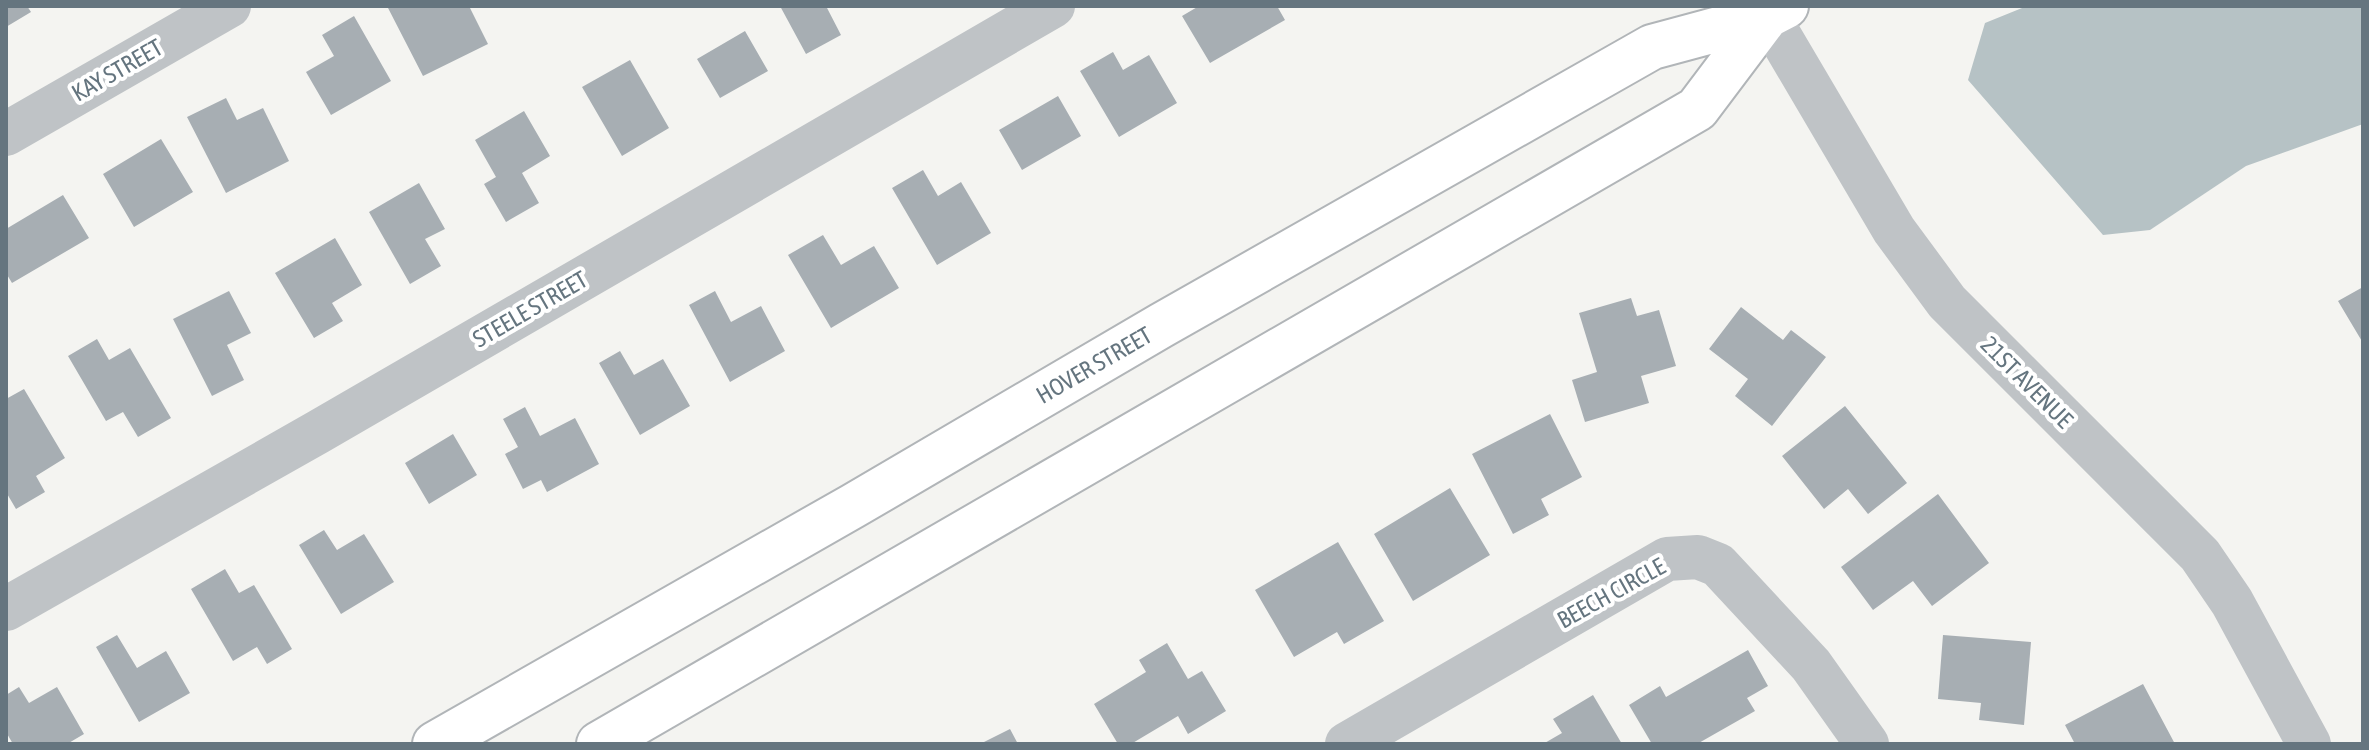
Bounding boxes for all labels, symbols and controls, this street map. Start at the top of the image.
street label: KAY STREET [67,33,167,107]
street label: STEELE STREET [468,265,592,353]
street label: HOVER STREET [1032,321,1157,409]
street label: 21ST AVENUE [1976,331,2078,433]
street label: BEECH CIRCLE [1552,552,1670,634]

